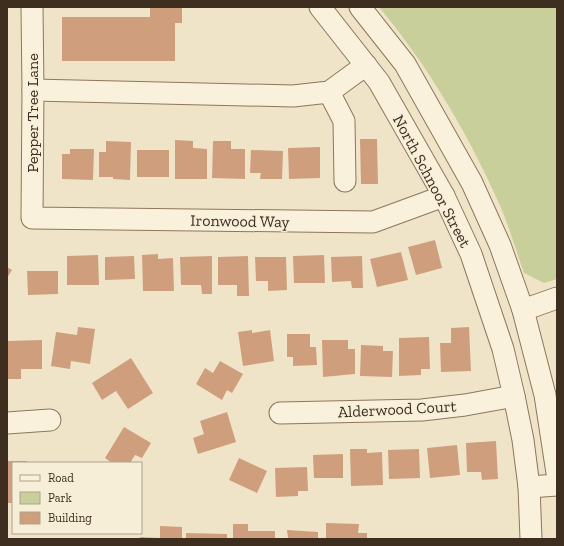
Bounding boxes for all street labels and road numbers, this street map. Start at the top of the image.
street label: Pepper Tree Lane [23,53,42,173]
street label: North Schnoor Street [389,111,475,251]
street label: Ironwood Way [190,211,291,231]
street label: Alderwood Court [337,396,457,422]

